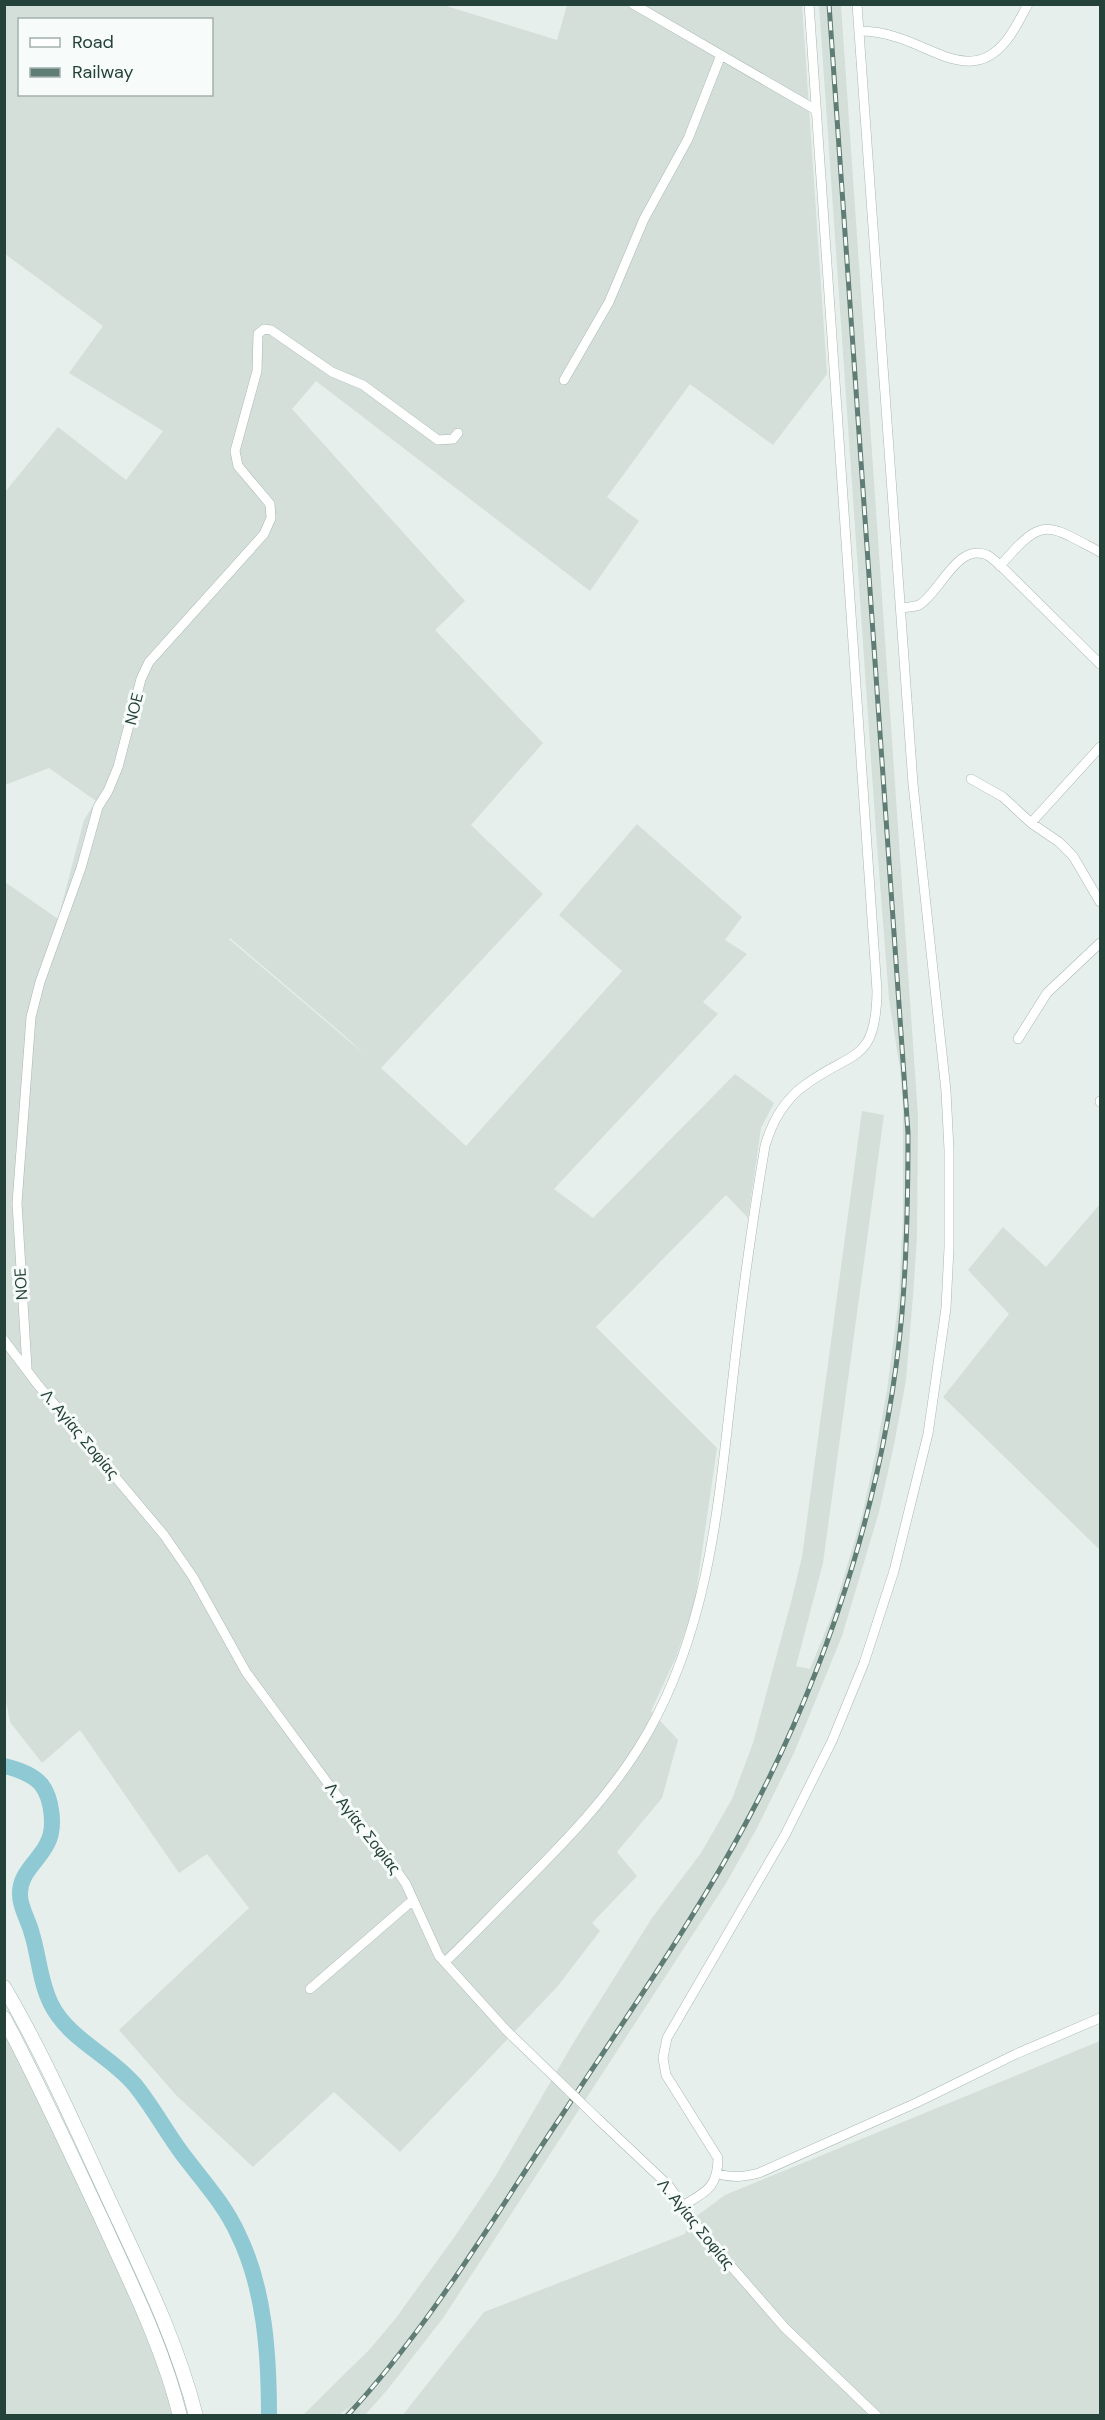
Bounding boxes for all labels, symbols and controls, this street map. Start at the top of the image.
legend [18,18,213,96]
text: Road [72,30,114,54]
text: Railway [72,60,134,84]
street label: NOE [120,691,148,727]
street label: NOE [9,1267,33,1301]
street label: Λ. Αγίας Σοφίας [36,1385,124,1483]
street label: Λ. Αγίας Σοφίας [321,1778,406,1878]
street label: Λ. Αγίας Σοφίας [653,2174,739,2274]

